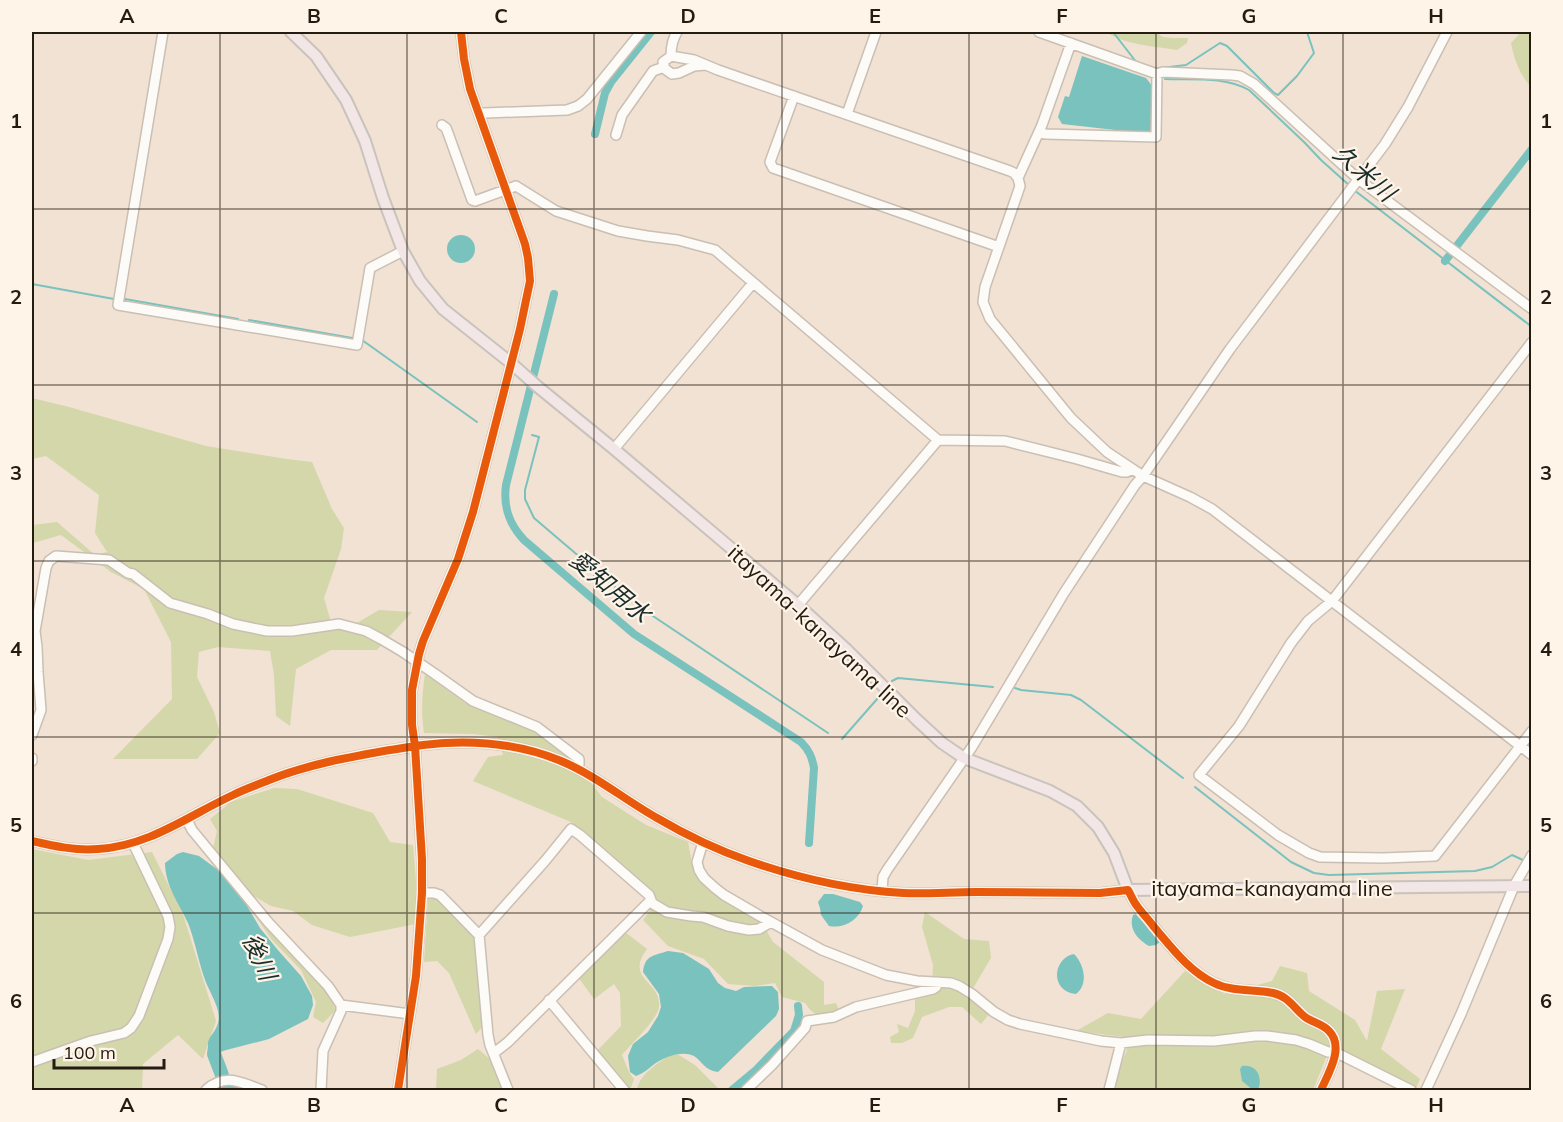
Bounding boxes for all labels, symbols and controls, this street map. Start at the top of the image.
text: A [120,3,135,28]
text: B [307,3,321,28]
text: C [494,3,508,28]
text: D [680,3,696,28]
text: E [869,3,881,28]
text: F [1056,3,1068,28]
text: G [1242,3,1256,28]
text: H [1428,3,1444,28]
text: 1 [10,108,22,133]
text: 1 [1540,108,1552,133]
water label: 久米川 [1328,137,1404,209]
text: 2 [10,284,22,309]
text: 2 [1540,284,1552,309]
text: 3 [10,460,22,485]
text: 3 [1540,460,1552,485]
street label: itayama-kanayama line [722,538,918,724]
water label: 愛知用水 [564,544,659,631]
text: 4 [10,636,22,661]
text: 4 [1540,636,1552,661]
text: 5 [10,812,22,837]
text: 5 [1540,812,1552,837]
street label: itayama-kanayama line [1151,874,1393,902]
water label: 後川 [236,929,285,987]
text: 6 [10,988,22,1013]
text: 6 [1540,988,1552,1013]
scale bar [54,1032,164,1070]
text: 100 m [63,1041,116,1064]
text: A [120,1092,135,1117]
text: B [307,1092,321,1117]
text: C [494,1092,508,1117]
text: D [680,1092,696,1117]
text: E [869,1092,881,1117]
text: F [1056,1092,1068,1117]
text: G [1242,1092,1256,1117]
text: H [1428,1092,1444,1117]

